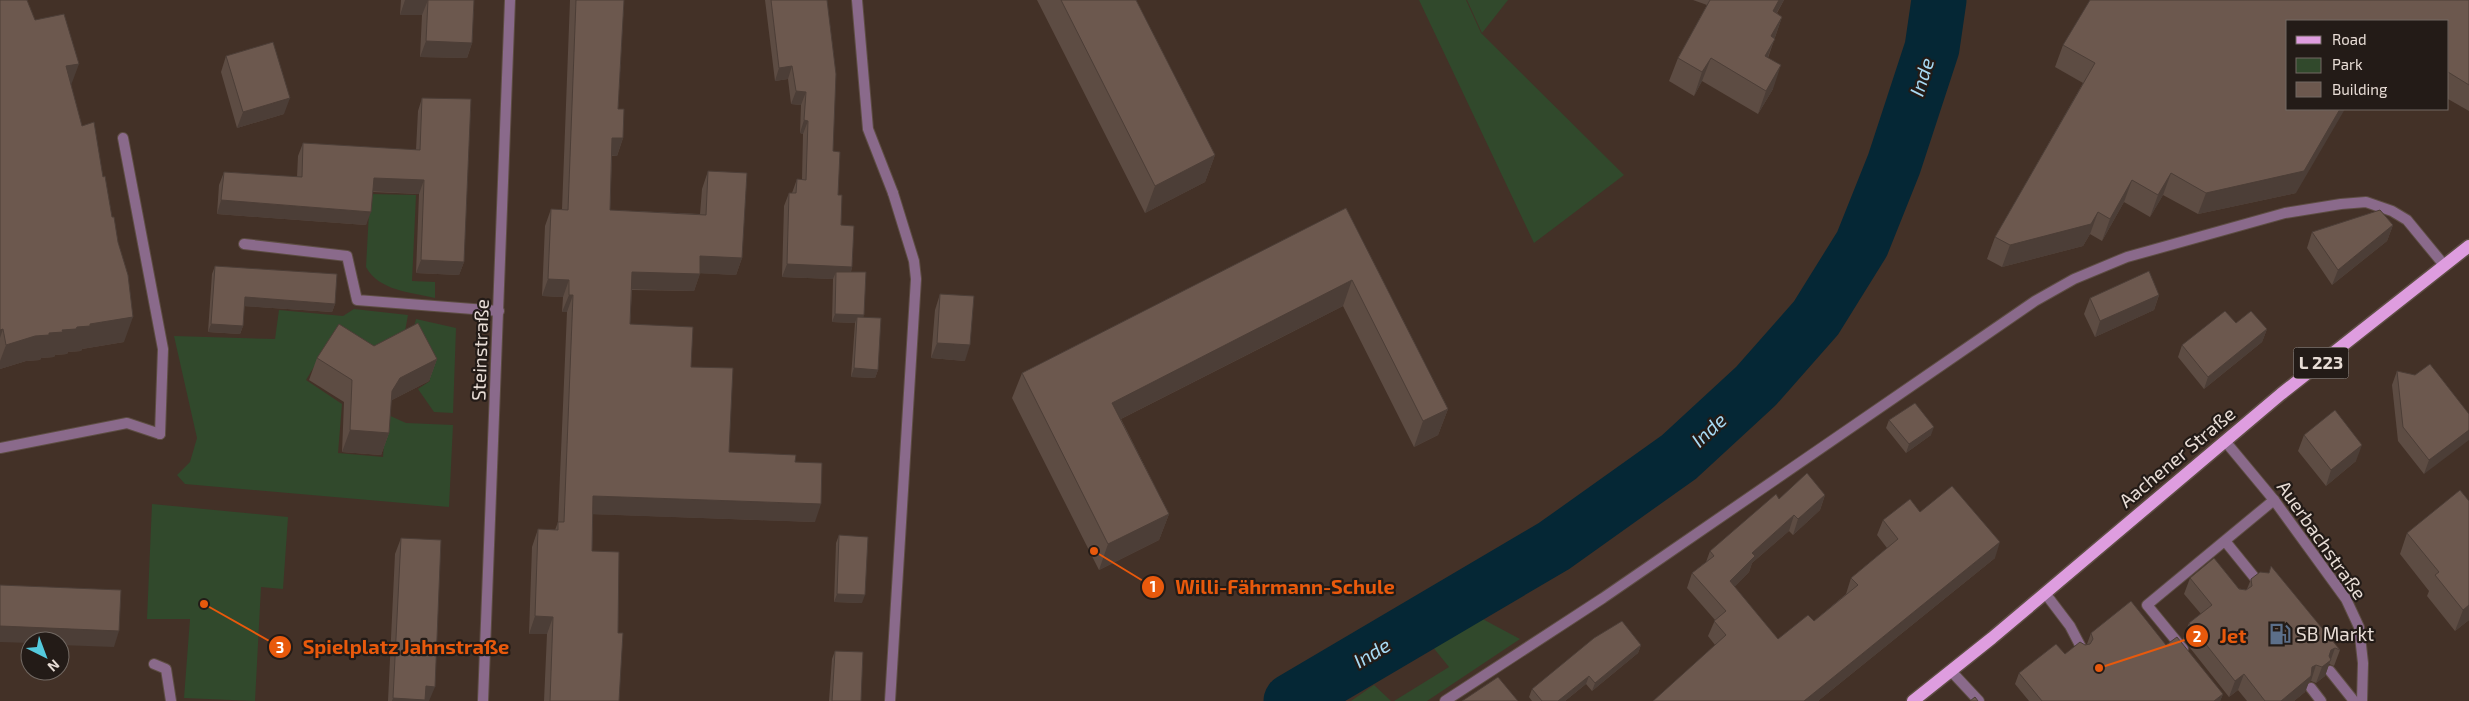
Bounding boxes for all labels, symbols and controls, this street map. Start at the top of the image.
legend [2286,20,2449,110]
text: Road [2332,30,2367,48]
water label: Inde [1904,54,1939,99]
text: Park [2332,55,2363,73]
text: Building [2332,80,2388,98]
street label: Steinstraße [466,299,493,401]
road number: L 223 [2294,348,2348,378]
street label: Aachener Straße [2114,401,2239,512]
water label: Inde [1686,407,1731,451]
street label: Auerbachstraße [2273,476,2372,604]
callout: Willi-Fährmann-Schule [1140,569,1405,604]
text: Willi-Fährmann-Schule [1175,574,1395,598]
text: 1 [1150,577,1156,595]
callout: Jet [2185,619,2257,654]
fuel station icon: SB Markt [2267,621,2293,647]
place label: SB Markt [2296,622,2374,645]
text: Jet [2220,623,2246,647]
text: 2 [2193,627,2202,645]
callout: Spielplatz Jahnstraße [267,630,520,665]
north arrow [20,631,70,681]
water label: Inde [1349,632,1395,672]
text: Spielplatz Jahnstraße [303,634,509,658]
text: 3 [276,638,284,656]
text: N [45,656,63,676]

